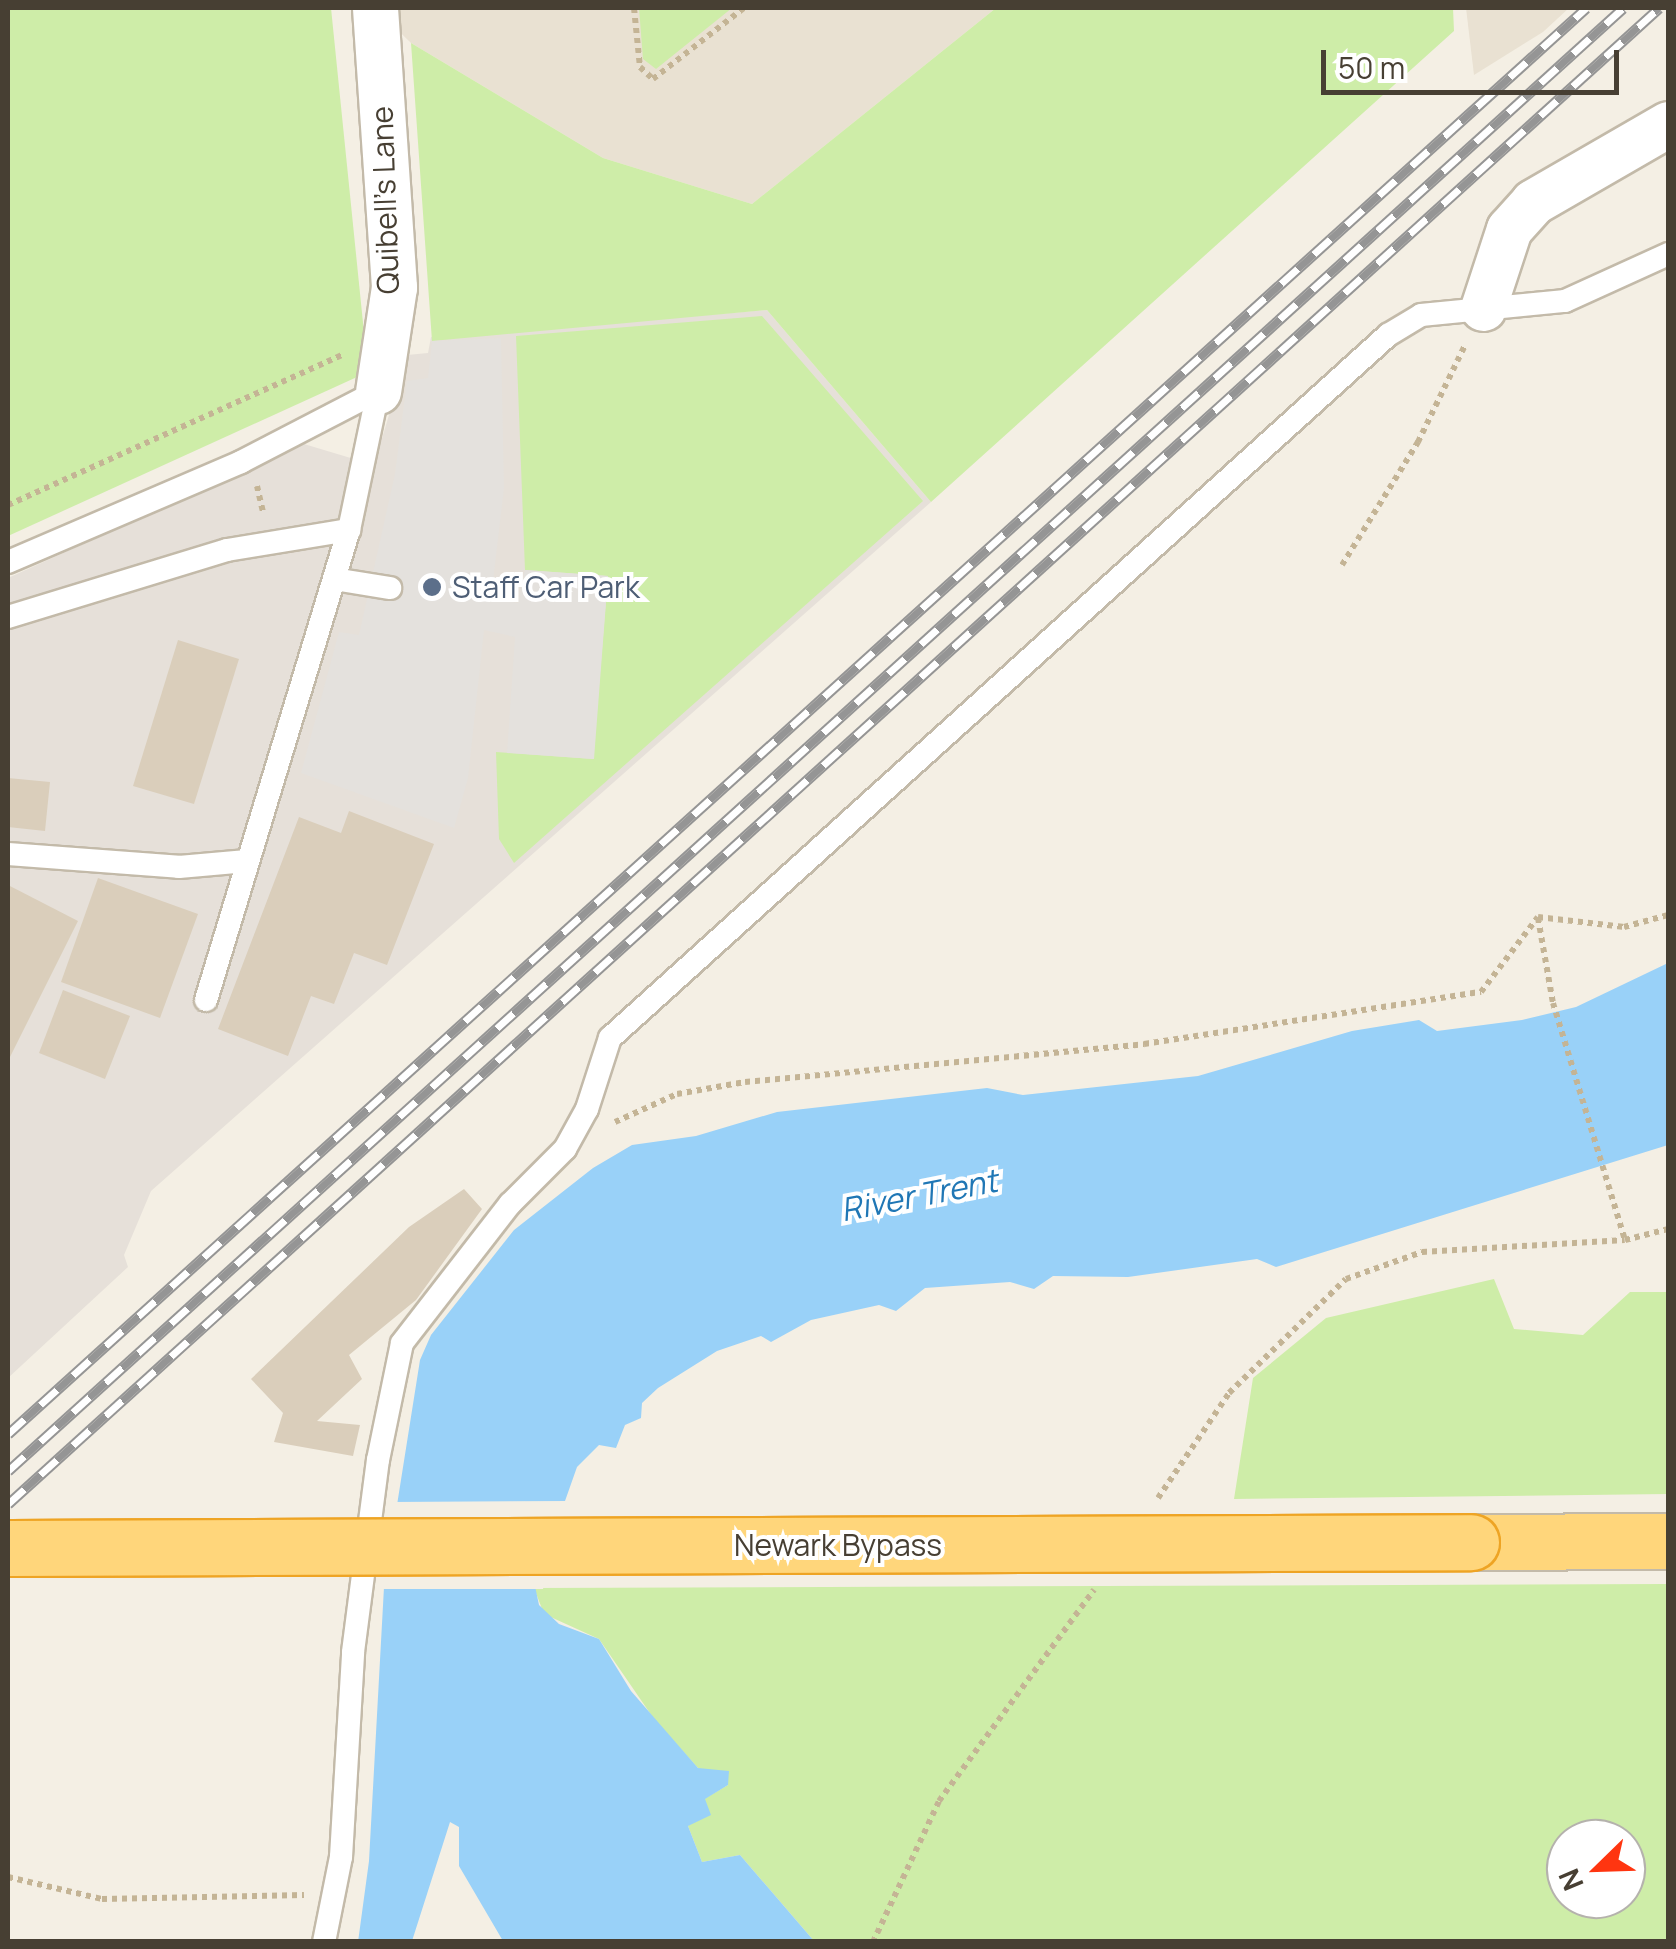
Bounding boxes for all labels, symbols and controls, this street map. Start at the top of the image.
scale bar [1326,30,1624,92]
text: 50 m [1338,47,1405,88]
street label: Quibell's Lane [364,105,406,295]
place label: Staff Car Park [452,569,640,605]
marker: Staff Car Park [421,576,443,598]
water label: River Trent [837,1161,1001,1229]
street label: Newark Bypass [734,1527,942,1563]
north arrow [1546,1819,1646,1919]
text: N [1549,1863,1592,1897]

